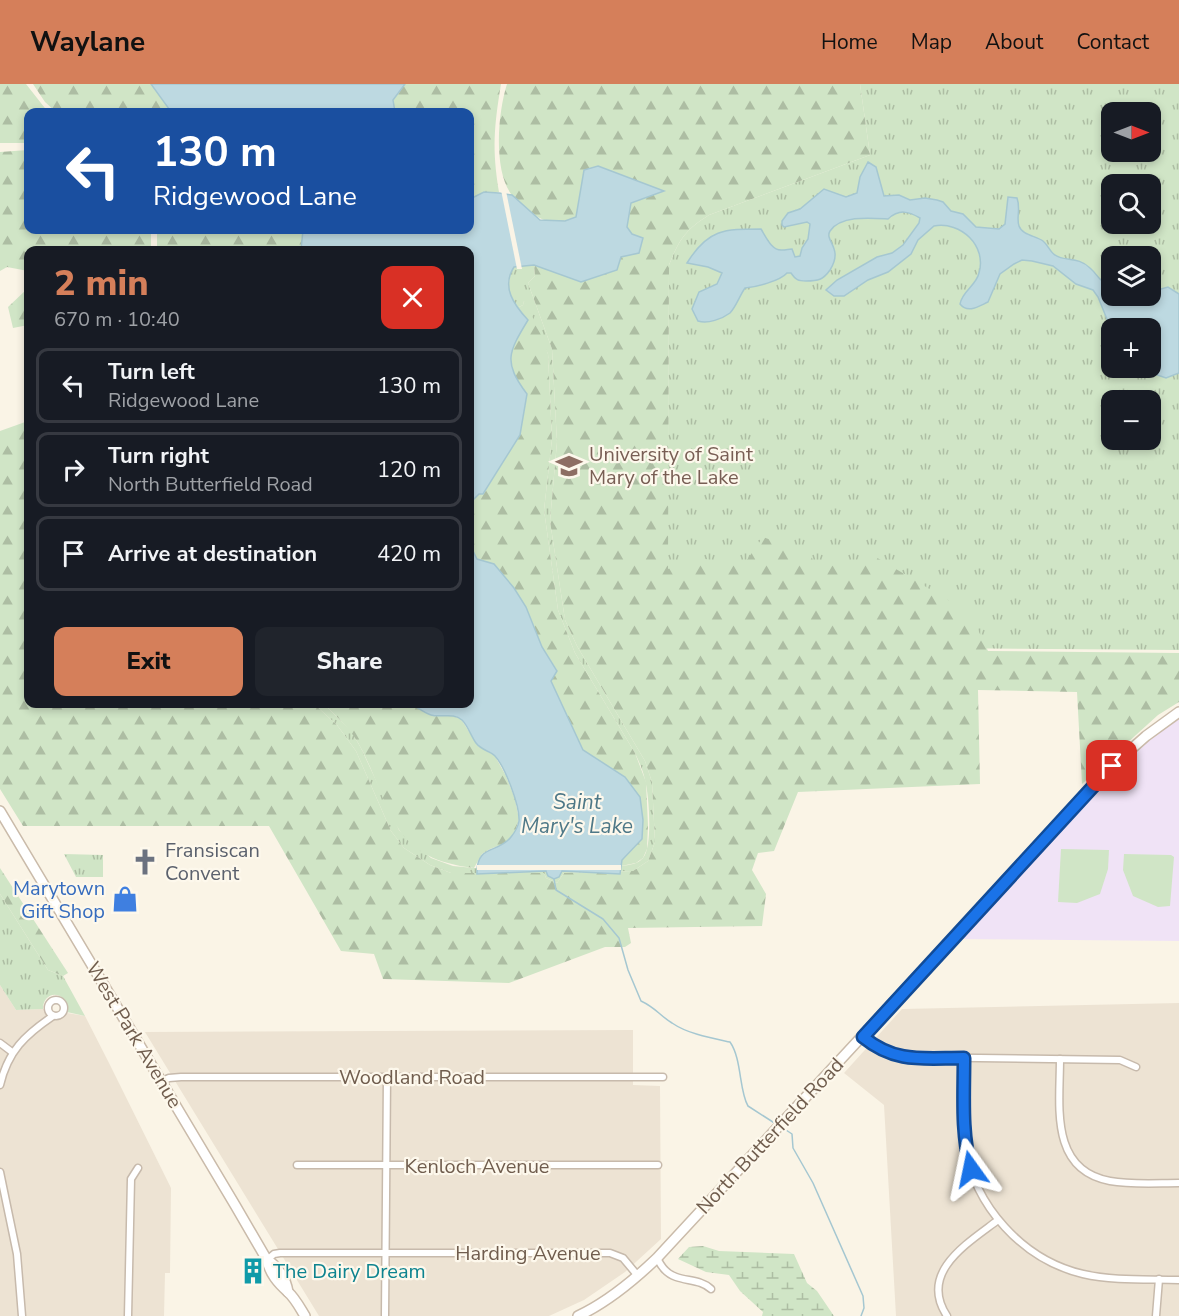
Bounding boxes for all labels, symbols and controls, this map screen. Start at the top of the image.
text: Waylane [30,23,145,61]
text: Home [821,28,878,56]
text: Map [911,28,952,56]
text: About [985,28,1043,56]
text: Contact [1076,28,1149,56]
north arrow [1101,102,1161,162]
map controls [1101,102,1161,450]
text: 130 m [153,124,277,181]
icon: left [54,132,132,210]
button: search [1101,174,1161,234]
text: Ridgewood Lane [153,178,357,215]
button: layers [1101,246,1161,306]
text: 2 min [54,259,149,308]
button: close [381,266,444,329]
text: 670 m · 10:40 [54,306,180,333]
button: + [1101,318,1161,378]
text: Turn left [108,357,195,387]
icon: left [57,369,90,402]
text: 130 m [377,371,441,401]
text: Ridgewood Lane [108,387,259,414]
button: − [1101,390,1161,450]
text: Turn right [108,441,209,471]
place label: University of Saint Mary of the Lake [589,441,754,491]
school or university icon: University of Saint Mary of the Lake [554,451,584,481]
icon: right [57,453,90,486]
text: 120 m [377,455,441,485]
text: North Butterfield Road [108,471,313,498]
icon: arrive [57,537,90,570]
text: Arrive at destination [108,539,317,569]
text: 420 m [377,539,441,569]
button: Exit [54,627,243,696]
button: Share [255,627,444,696]
pin [1086,740,1137,791]
icon: arrive [1095,749,1128,782]
water label: Saint Mary's Lake [521,788,633,840]
place label: Fransiscan Convent [165,837,260,887]
church icon: Fransiscan Convent [130,847,160,877]
place label: Marytown Gift Shop [13,875,105,925]
shop icon: Marytown Gift Shop [110,884,140,914]
street label: West Park Avenue [80,957,188,1113]
street label: North Butterfield Road [690,1052,850,1220]
street label: Woodland Road [339,1064,485,1091]
position arrow [939,1137,1003,1201]
street label: Kenloch Avenue [404,1153,550,1180]
street label: Harding Avenue [455,1240,601,1267]
building icon: The Dairy Dream [238,1256,268,1286]
place label: The Dairy Dream [273,1258,426,1285]

